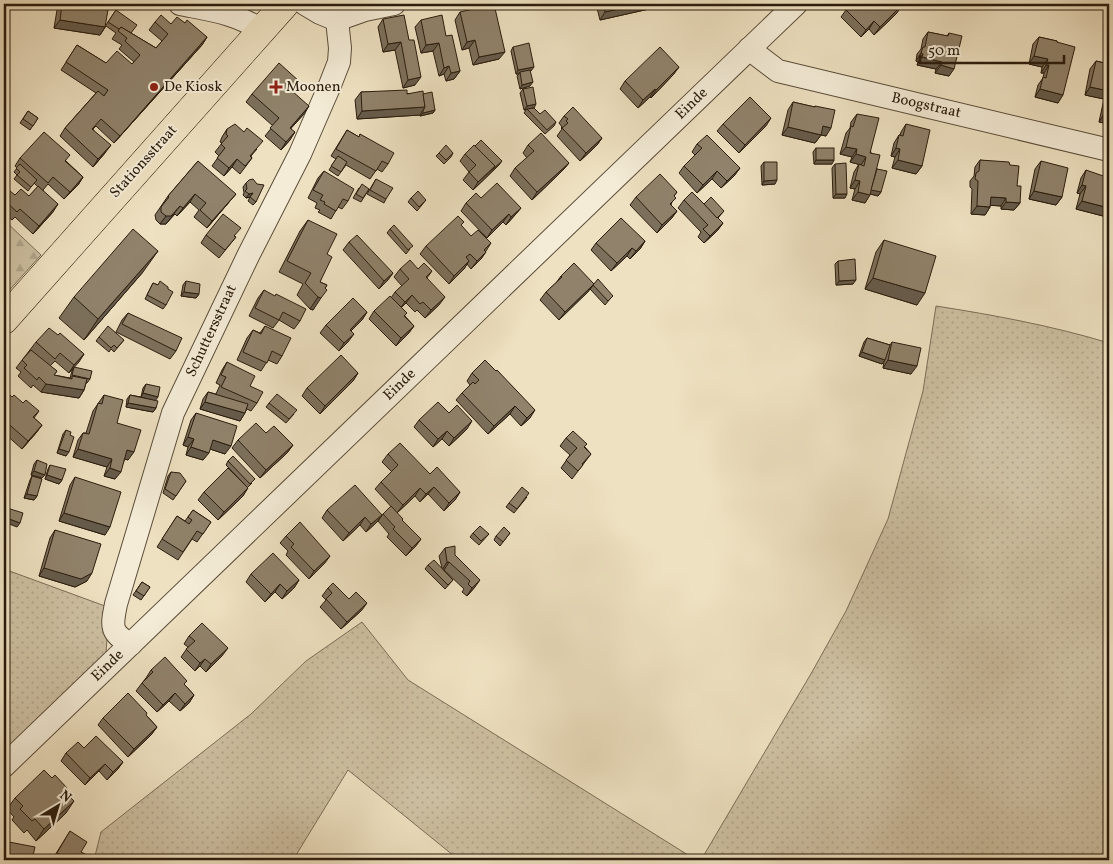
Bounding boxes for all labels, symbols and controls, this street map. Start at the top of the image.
scale bar [920,32,1064,64]
text: 50 m [928,41,960,62]
place label: De Kiosk [164,77,222,98]
place label: Moonen [286,77,341,98]
marker: De Kiosk [148,81,160,93]
marker: Moonen [270,81,282,93]
street label: Einde [671,83,713,125]
street label: Boogstraat [889,88,963,124]
street label: Stationsstraat [105,121,183,203]
street label: Schuttersstraat [181,281,243,381]
street label: Einde [379,364,421,406]
street label: Einde [87,645,129,687]
north arrow [32,782,82,832]
text: N [55,786,75,808]

